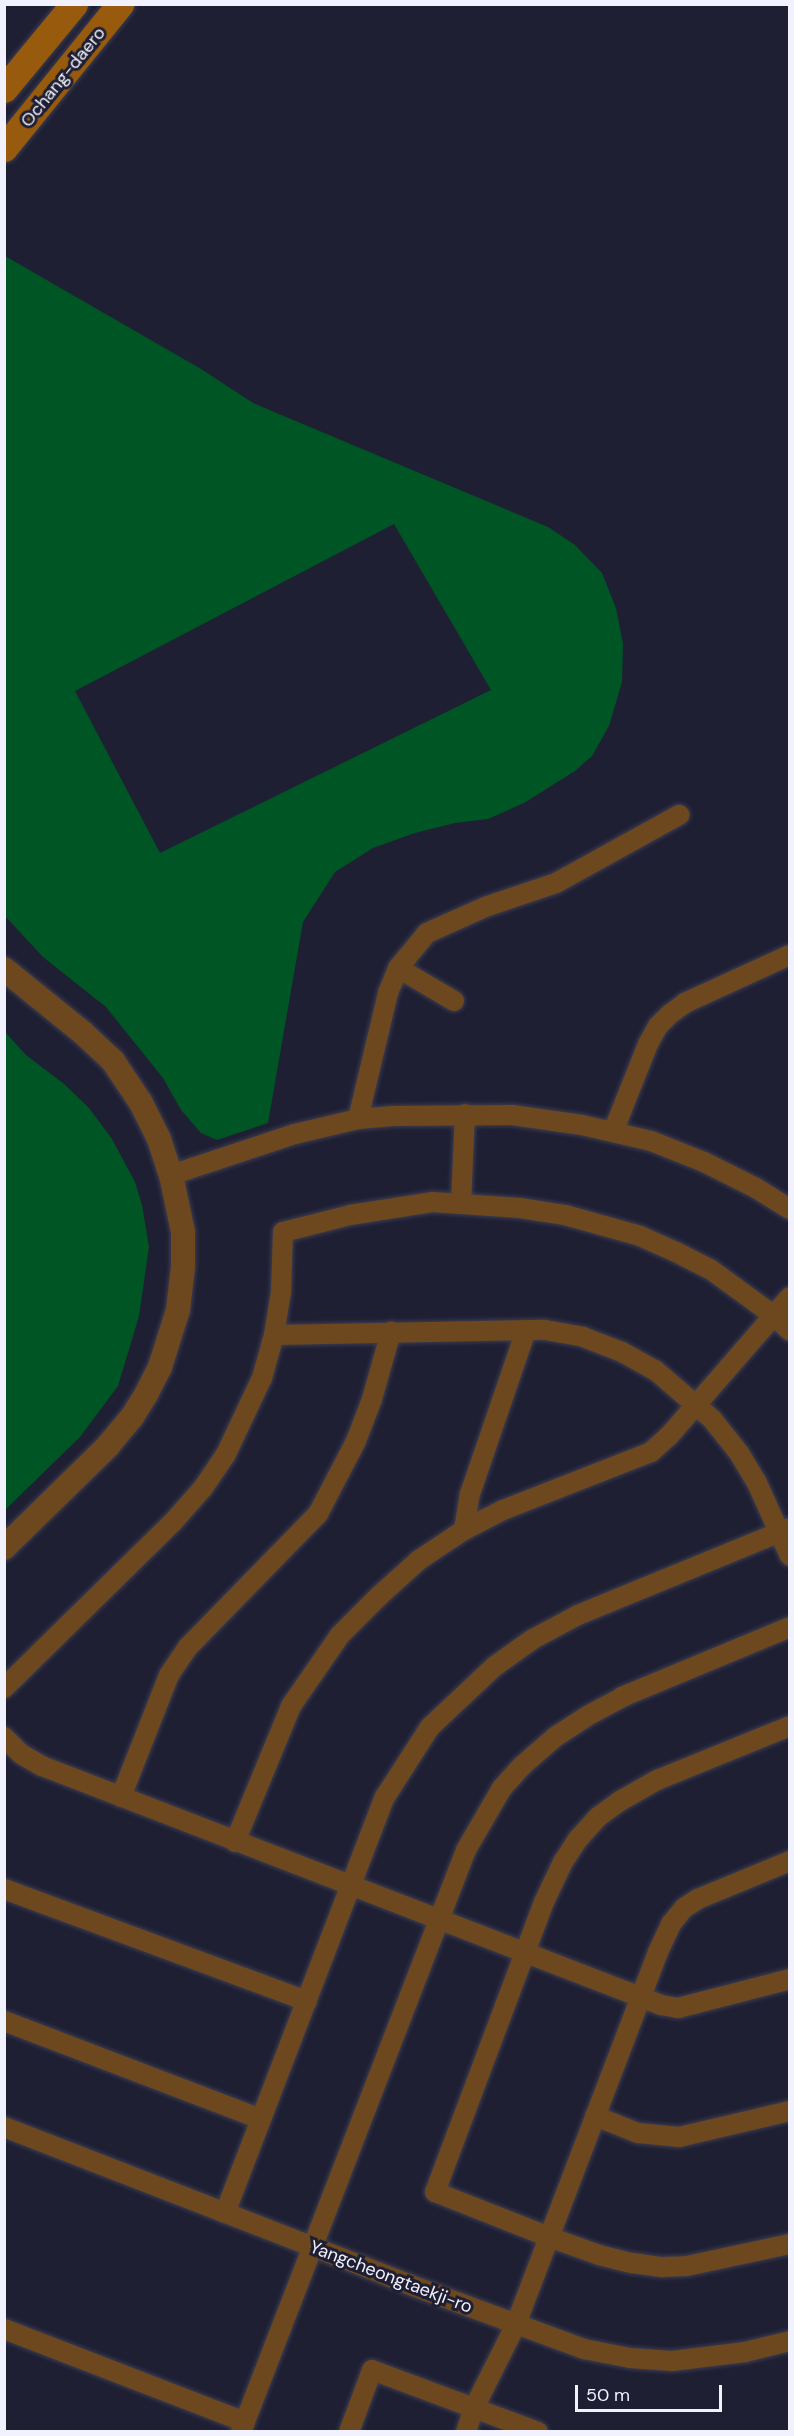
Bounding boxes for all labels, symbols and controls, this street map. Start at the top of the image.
street label: Ochang-daero [16,22,110,132]
street label: Yangcheongtaekji-ro [307,2236,475,2318]
scale bar [578,2373,725,2411]
text: 50 m [586,2383,630,2407]

